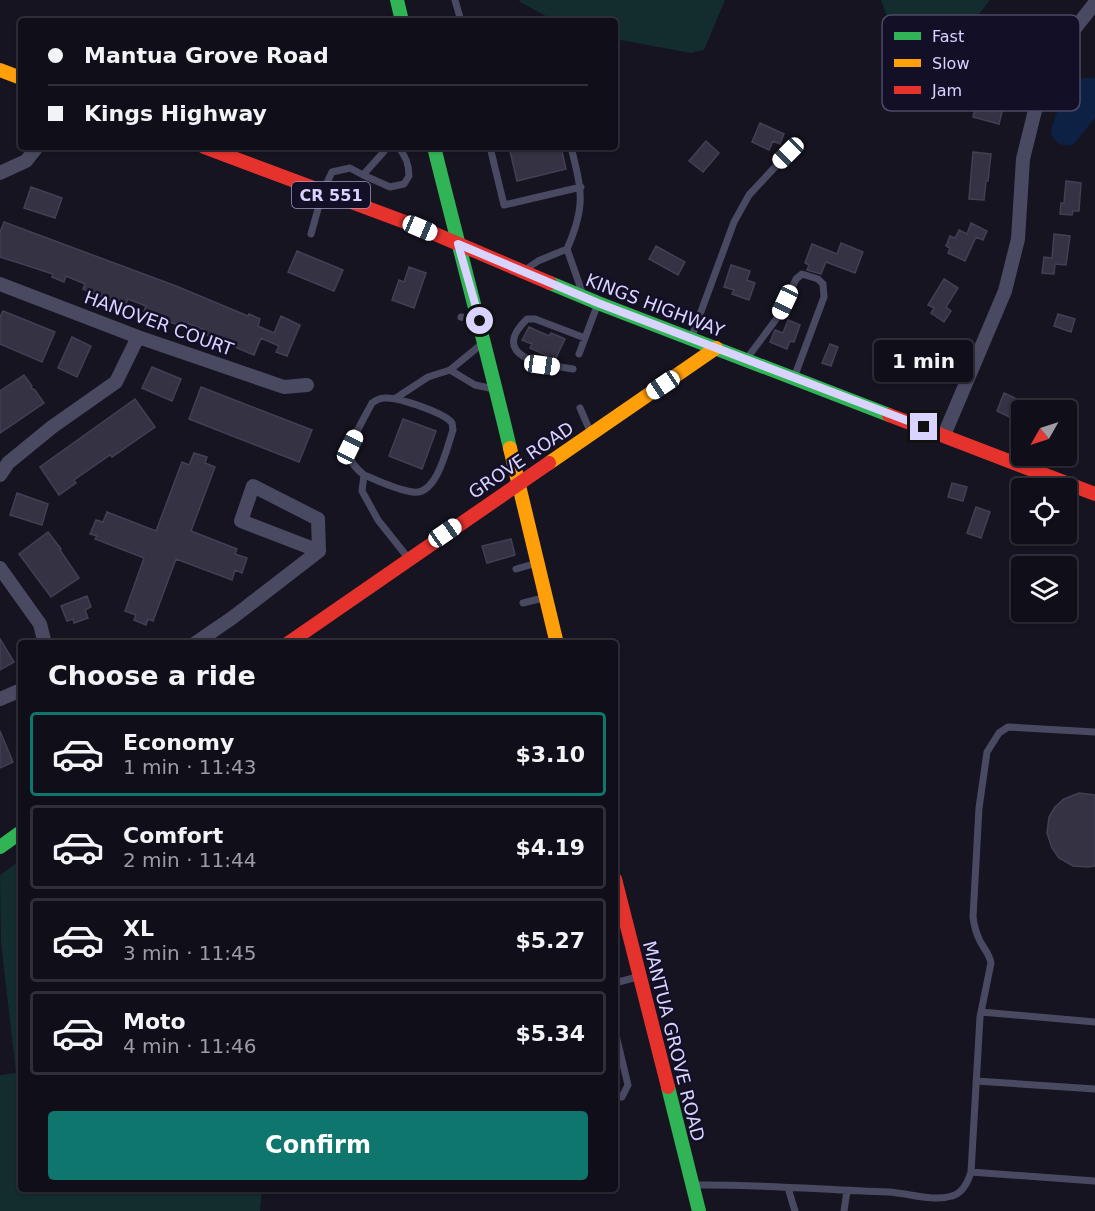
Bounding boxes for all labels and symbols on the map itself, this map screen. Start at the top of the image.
legend [882,15,1080,111]
text: Fast [932,27,964,46]
text: Slow [932,54,969,73]
text: Jam [931,81,962,100]
car [769,134,807,172]
road number: CR 551 [292,182,370,208]
car [400,213,440,243]
street label: KINGS HIGHWAY [583,269,728,341]
car [769,282,801,322]
street label: HANOVER COURT [82,286,237,360]
route start [466,307,493,334]
callout: 1 min [874,340,974,382]
car [523,354,561,376]
car [643,367,683,403]
north arrow [1011,400,1077,466]
route end [910,413,937,440]
street label: GROVE ROAD [464,417,578,503]
car [334,427,366,467]
car [425,515,465,551]
street label: MANTUA GROVE ROAD [639,939,709,1143]

